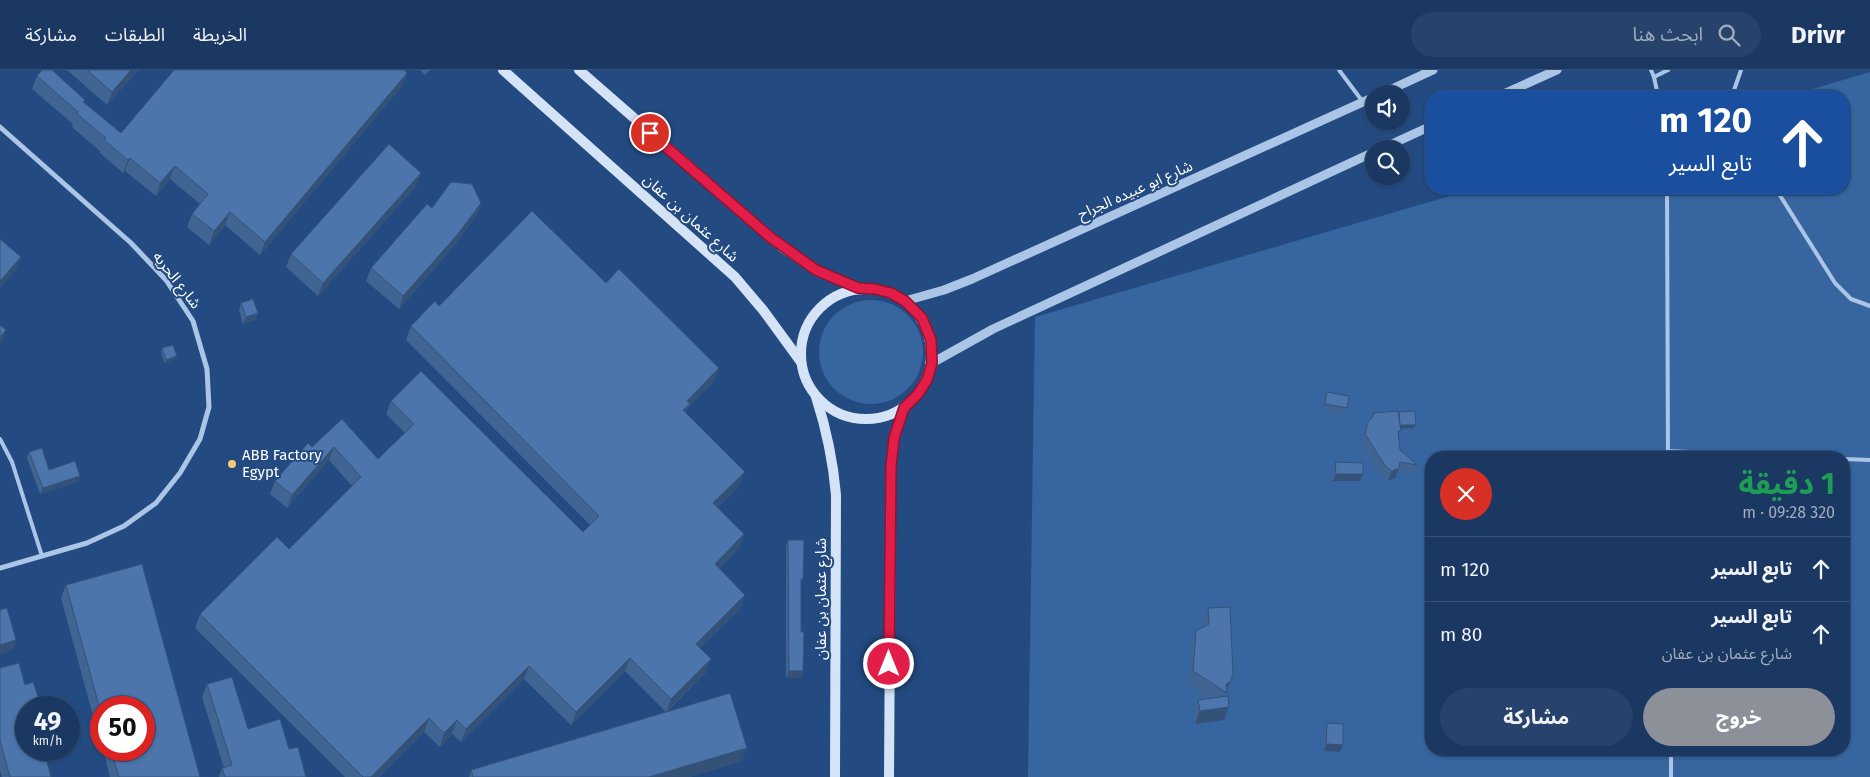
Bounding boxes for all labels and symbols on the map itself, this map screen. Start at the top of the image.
pin [629,112,671,154]
street label: شارع ابو عبيده الجراح [1075,156,1197,226]
street label: شارع عثمان بن عفان [638,170,743,268]
street label: شارع الحريه [147,248,205,314]
place label: ABB Factory Egypt [242,446,322,481]
marker: ABB Factory Egypt [226,458,238,470]
street label: شارع عثمان بن عفان [812,538,833,660]
position arrow [862,637,914,689]
speed limit sign: 50 [90,696,155,761]

